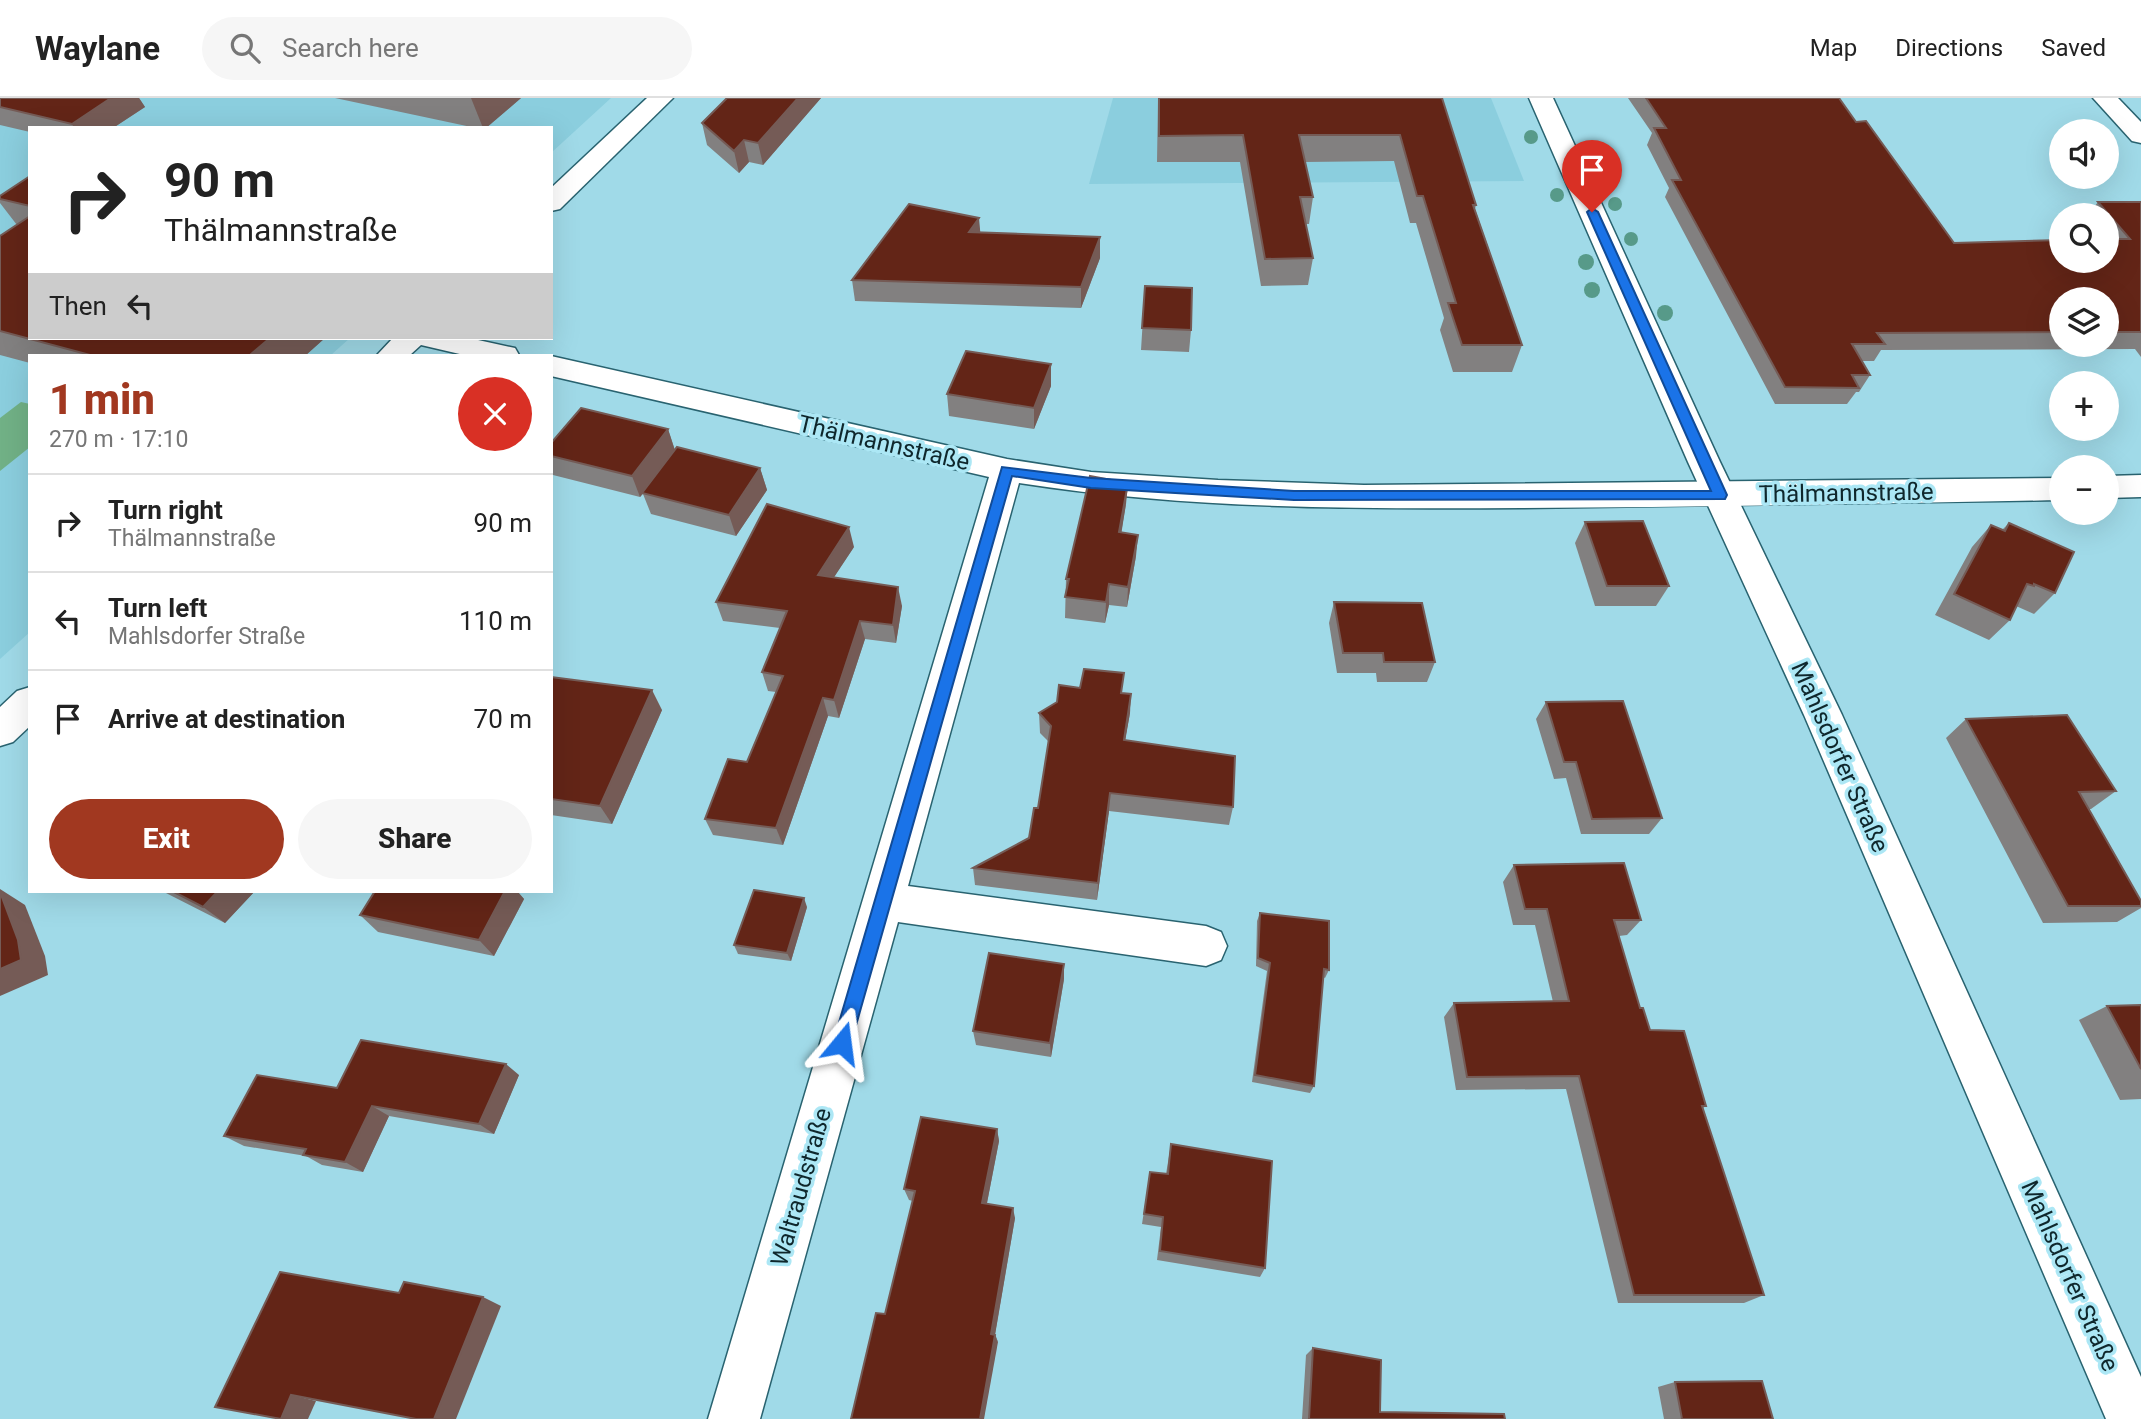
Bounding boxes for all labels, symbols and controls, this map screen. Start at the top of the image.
search box [202,17,692,80]
text: Waylane [35,29,160,68]
icon: search [226,29,264,67]
text: Search here [282,33,419,63]
text: Map [1810,34,1857,62]
text: Directions [1895,34,2003,62]
text: Saved [2041,34,2106,62]
map controls [2049,119,2119,525]
button: sound [2049,119,2119,189]
pin [1562,140,1622,212]
icon: arrive [1573,151,1611,189]
text: 90 m [164,152,275,209]
icon: right [49,154,140,245]
button: search [2049,203,2119,273]
text: Thälmannstraße [164,211,397,249]
icon: left [121,287,159,325]
button: layers [2049,287,2119,357]
text: Then [49,291,107,321]
button: + [2049,371,2119,441]
text: 1 min [49,375,155,424]
button: close [458,377,532,451]
street label: Thälmannstraße [796,410,972,476]
text: 270 m · 17:10 [49,426,188,453]
button: − [2049,455,2119,525]
street label: Thälmannstraße [1758,477,1934,509]
text: Turn right [108,495,223,525]
icon: right [49,504,87,542]
text: 90 m [474,508,532,538]
text: Thälmannstraße [108,525,276,552]
text: Turn left [108,593,207,623]
icon: left [49,602,87,640]
text: 110 m [459,606,532,636]
text: Mahlsdorfer Straße [108,623,305,650]
street label: Mahlsdorfer Straße [1785,657,1895,857]
icon: arrive [49,700,87,738]
text: Arrive at destination [108,704,345,734]
text: 70 m [474,704,532,734]
button: Exit [49,799,284,879]
button: Share [298,799,532,879]
position arrow [805,1006,879,1080]
street label: Waltraudstraße [765,1105,837,1269]
street label: Mahlsdorfer Straße [2015,1176,2125,1376]

